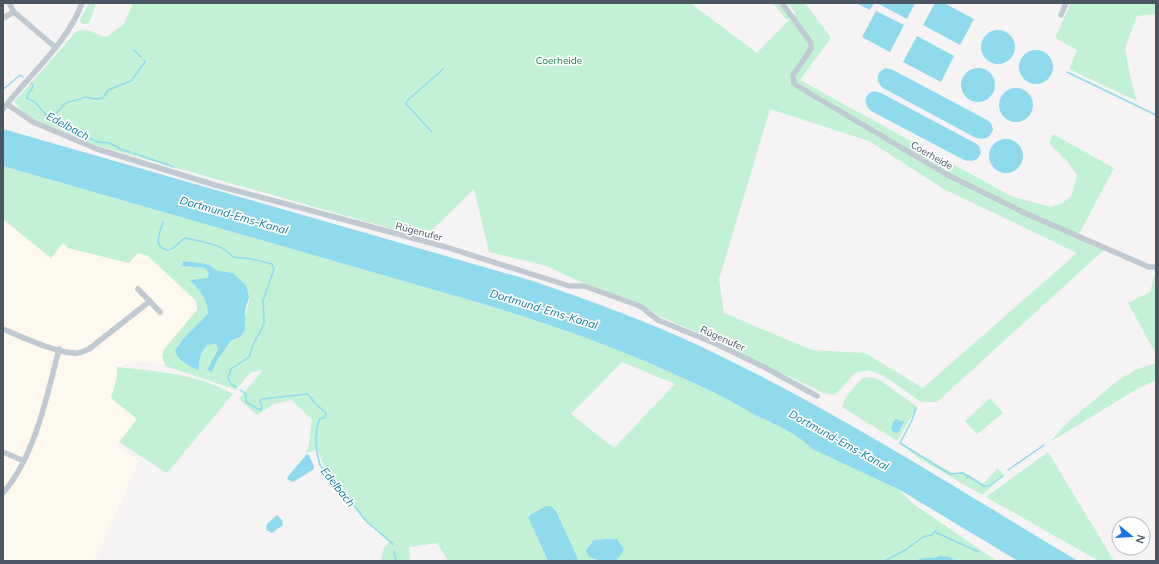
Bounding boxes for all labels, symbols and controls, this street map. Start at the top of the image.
park label: Coerheide [536,54,582,67]
water label: Edelbach [44,109,92,143]
street label: Coerheide [908,138,955,173]
water label: Dortmund-Ems-Kanal [178,193,290,237]
street label: Rügenufer [394,219,444,244]
water label: Dortmund-Ems-Kanal [488,286,600,332]
street label: Rügenufer [698,323,748,354]
water label: Dortmund-Ems-Kanal [787,407,892,473]
water label: Edelbach [318,464,358,510]
north arrow [1111,516,1151,556]
text: N [1133,533,1148,545]

